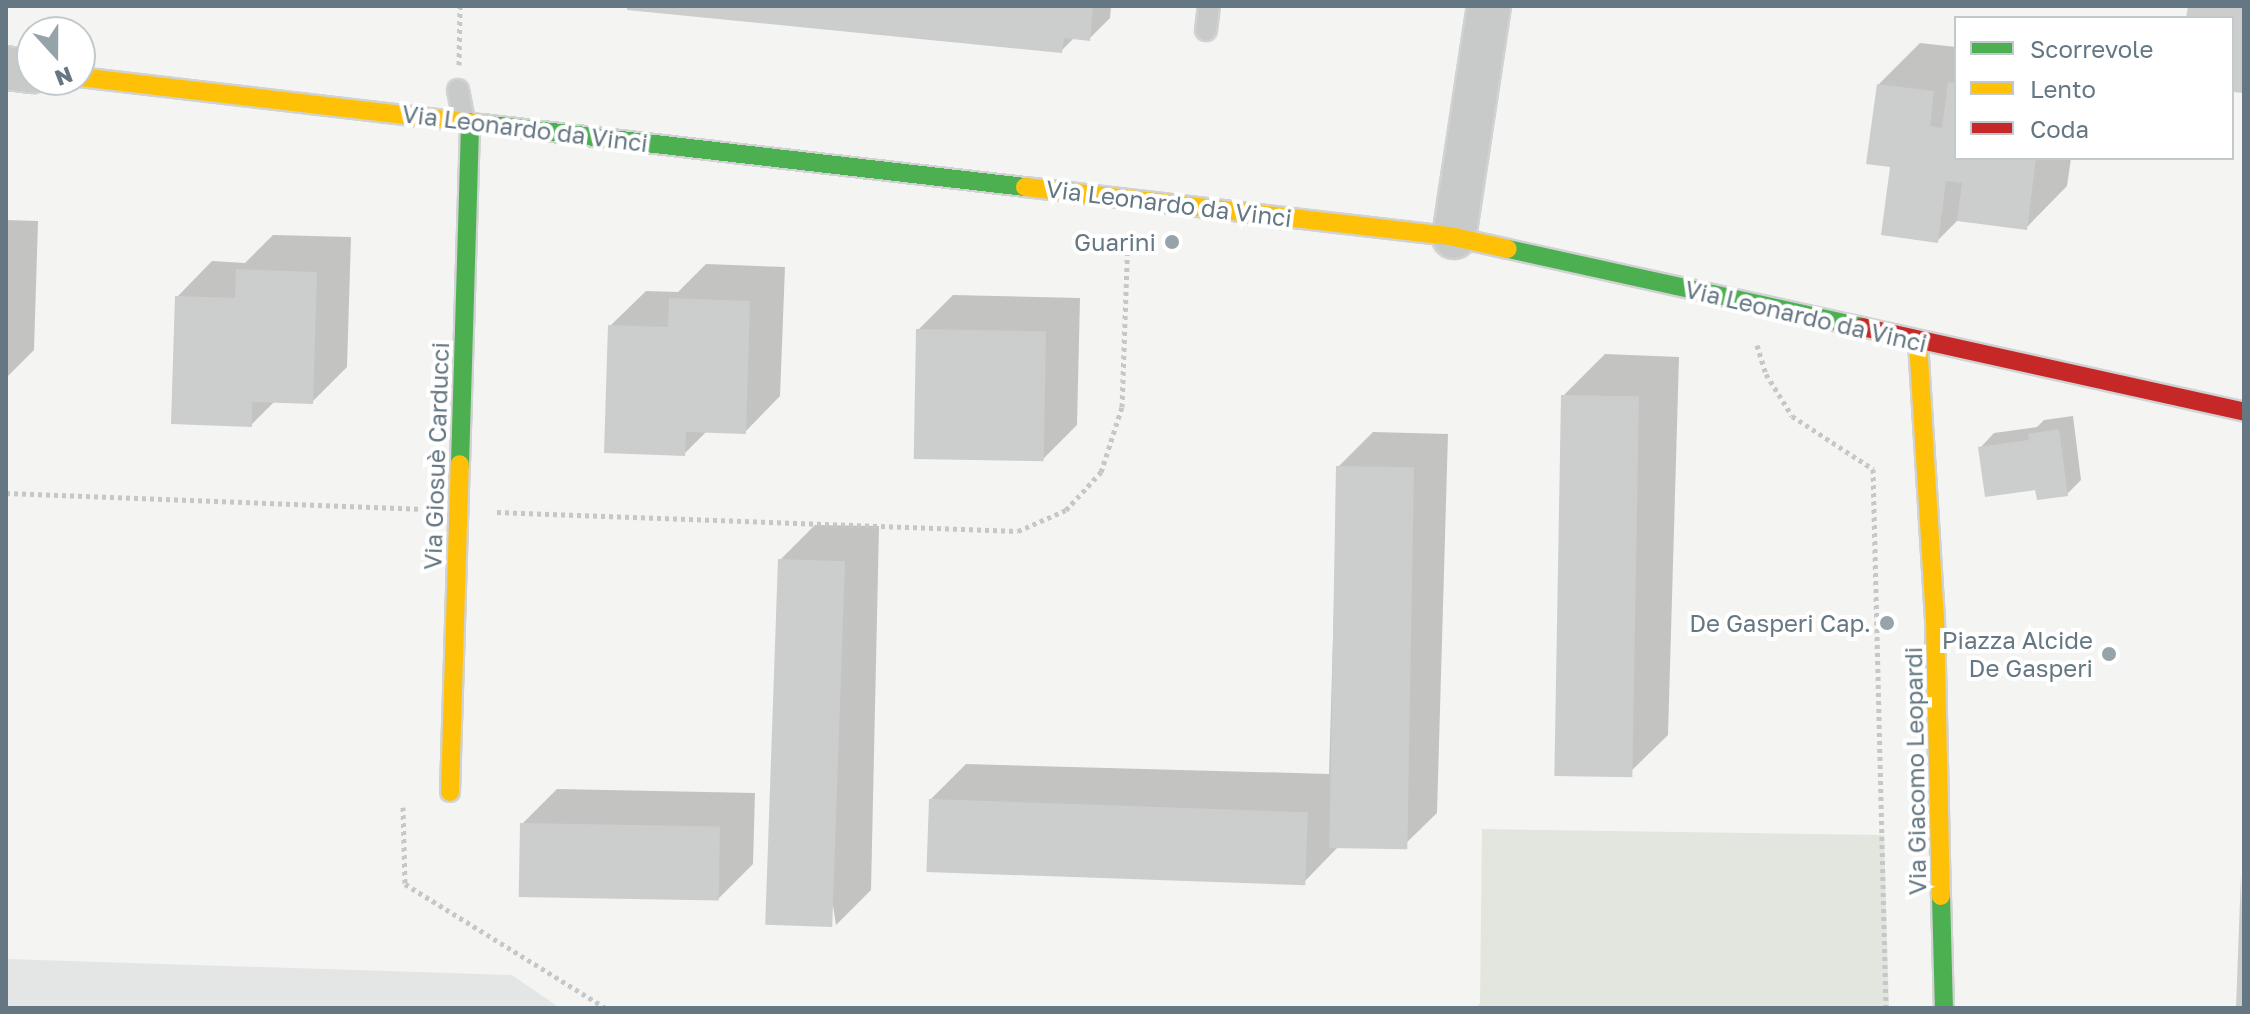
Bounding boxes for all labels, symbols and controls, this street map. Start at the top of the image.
north arrow [16,16,96,96]
legend [1954,16,2234,160]
text: Scorrevole [2030,34,2153,63]
text: N [51,61,77,93]
text: Lento [2030,74,2096,103]
street label: Via Leonardo da Vinci [400,99,650,157]
text: Coda [2030,114,2089,143]
street label: Via Leonardo da Vinci [1044,174,1294,232]
place label: Guarini [1074,228,1156,256]
marker: Guarini [1163,233,1181,251]
street label: Via Leonardo da Vinci [1682,274,1930,358]
street label: Via Giosuè Carducci [418,342,454,570]
place label: De Gasperi Cap. [1689,609,1871,637]
marker: De Gasperi Cap. [1878,614,1896,632]
place label: Piazza Alcide De Gasperi [1942,626,2093,682]
marker: Piazza Alcide De Gasperi [2100,645,2118,663]
street label: Via Giacomo Leopardi [1898,647,1932,895]

